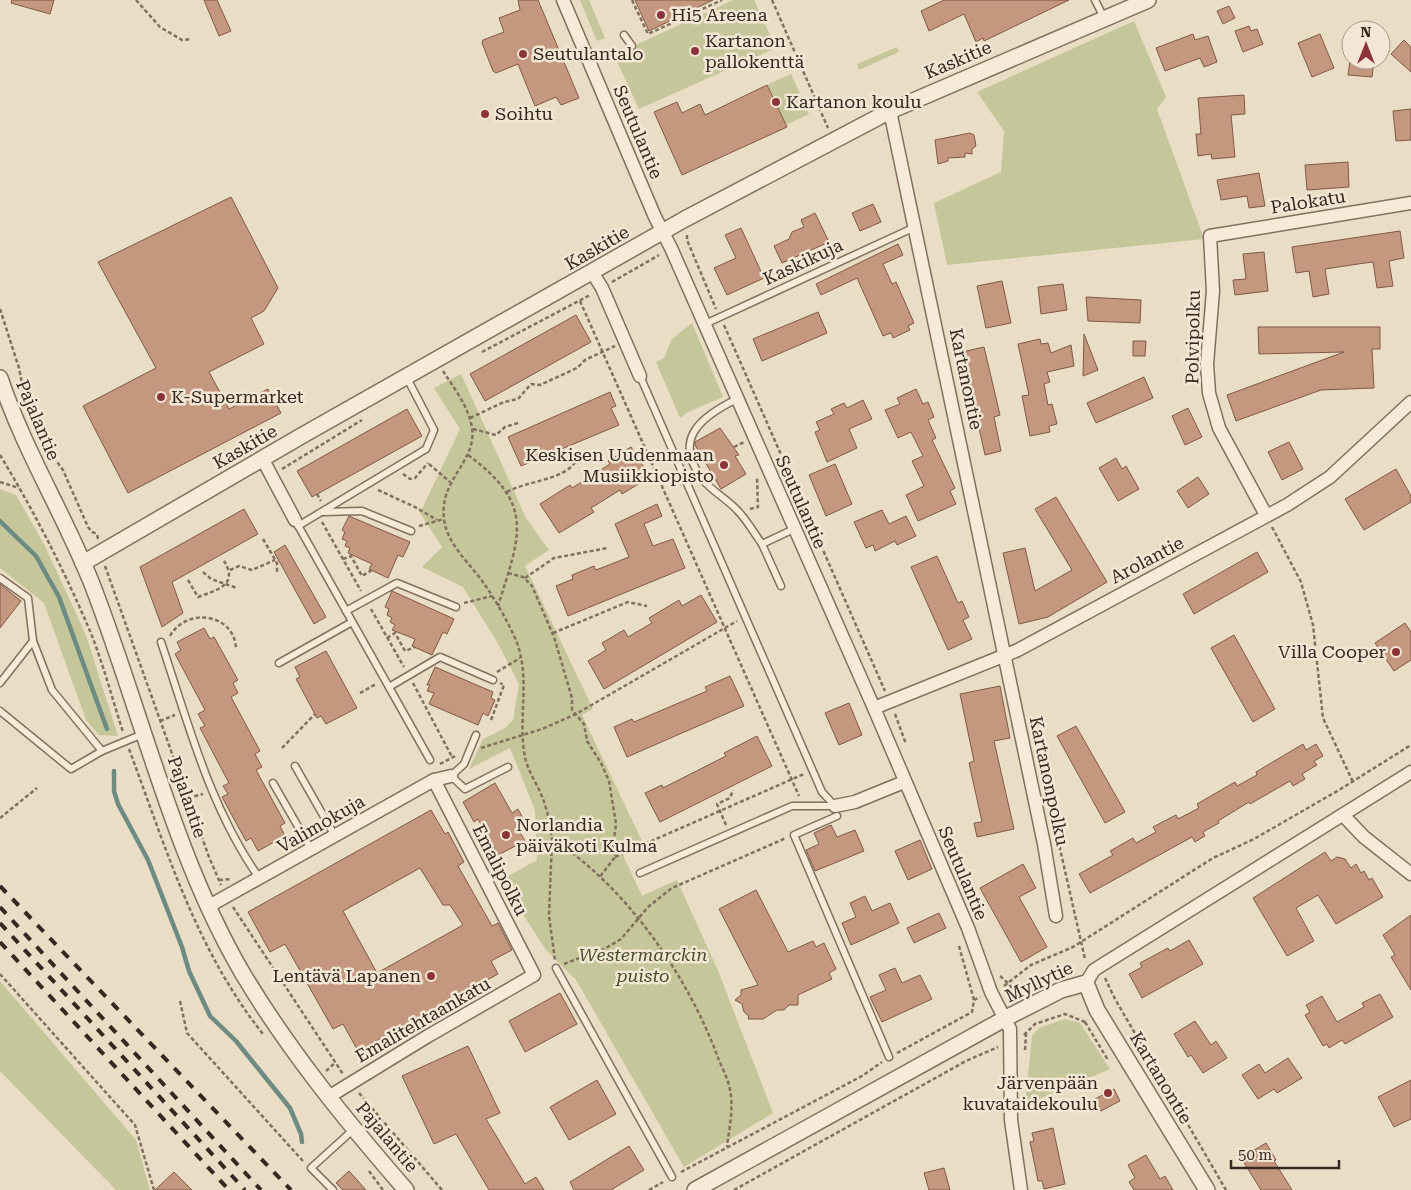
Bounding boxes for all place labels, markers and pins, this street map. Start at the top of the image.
place label: Hi5 Areena [671,4,768,25]
marker: Hi5 Areena [655,9,667,21]
place label: Kartanon pallokenttä [705,30,804,72]
place label: Seutulantalo [533,43,643,64]
marker: Kartanon pallokenttä [689,45,701,57]
marker: Seutulantalo [517,48,529,60]
place label: Kartanon koulu [786,91,921,112]
marker: Kartanon koulu [770,96,782,108]
place label: Soihtu [495,103,553,124]
marker: Soihtu [479,108,491,120]
place label: K-Supermarket [171,386,304,407]
marker: K-Supermarket [155,391,167,403]
place label: Keskisen Uudenmaan Musiikkiopisto [525,444,714,486]
marker: Keskisen Uudenmaan Musiikkiopisto [718,459,730,471]
place label: Villa Cooper [1278,641,1386,662]
marker: Villa Cooper [1390,646,1402,658]
place label: Norlandia päiväkoti Kulma [516,814,658,856]
marker: Norlandia päiväkoti Kulma [500,829,512,841]
place label: Lentävä Lapanen [272,965,421,986]
marker: Lentävä Lapanen [425,970,437,982]
place label: Järvenpään kuvataidekoulu [963,1072,1098,1114]
marker: Järvenpään kuvataidekoulu [1102,1087,1114,1099]

